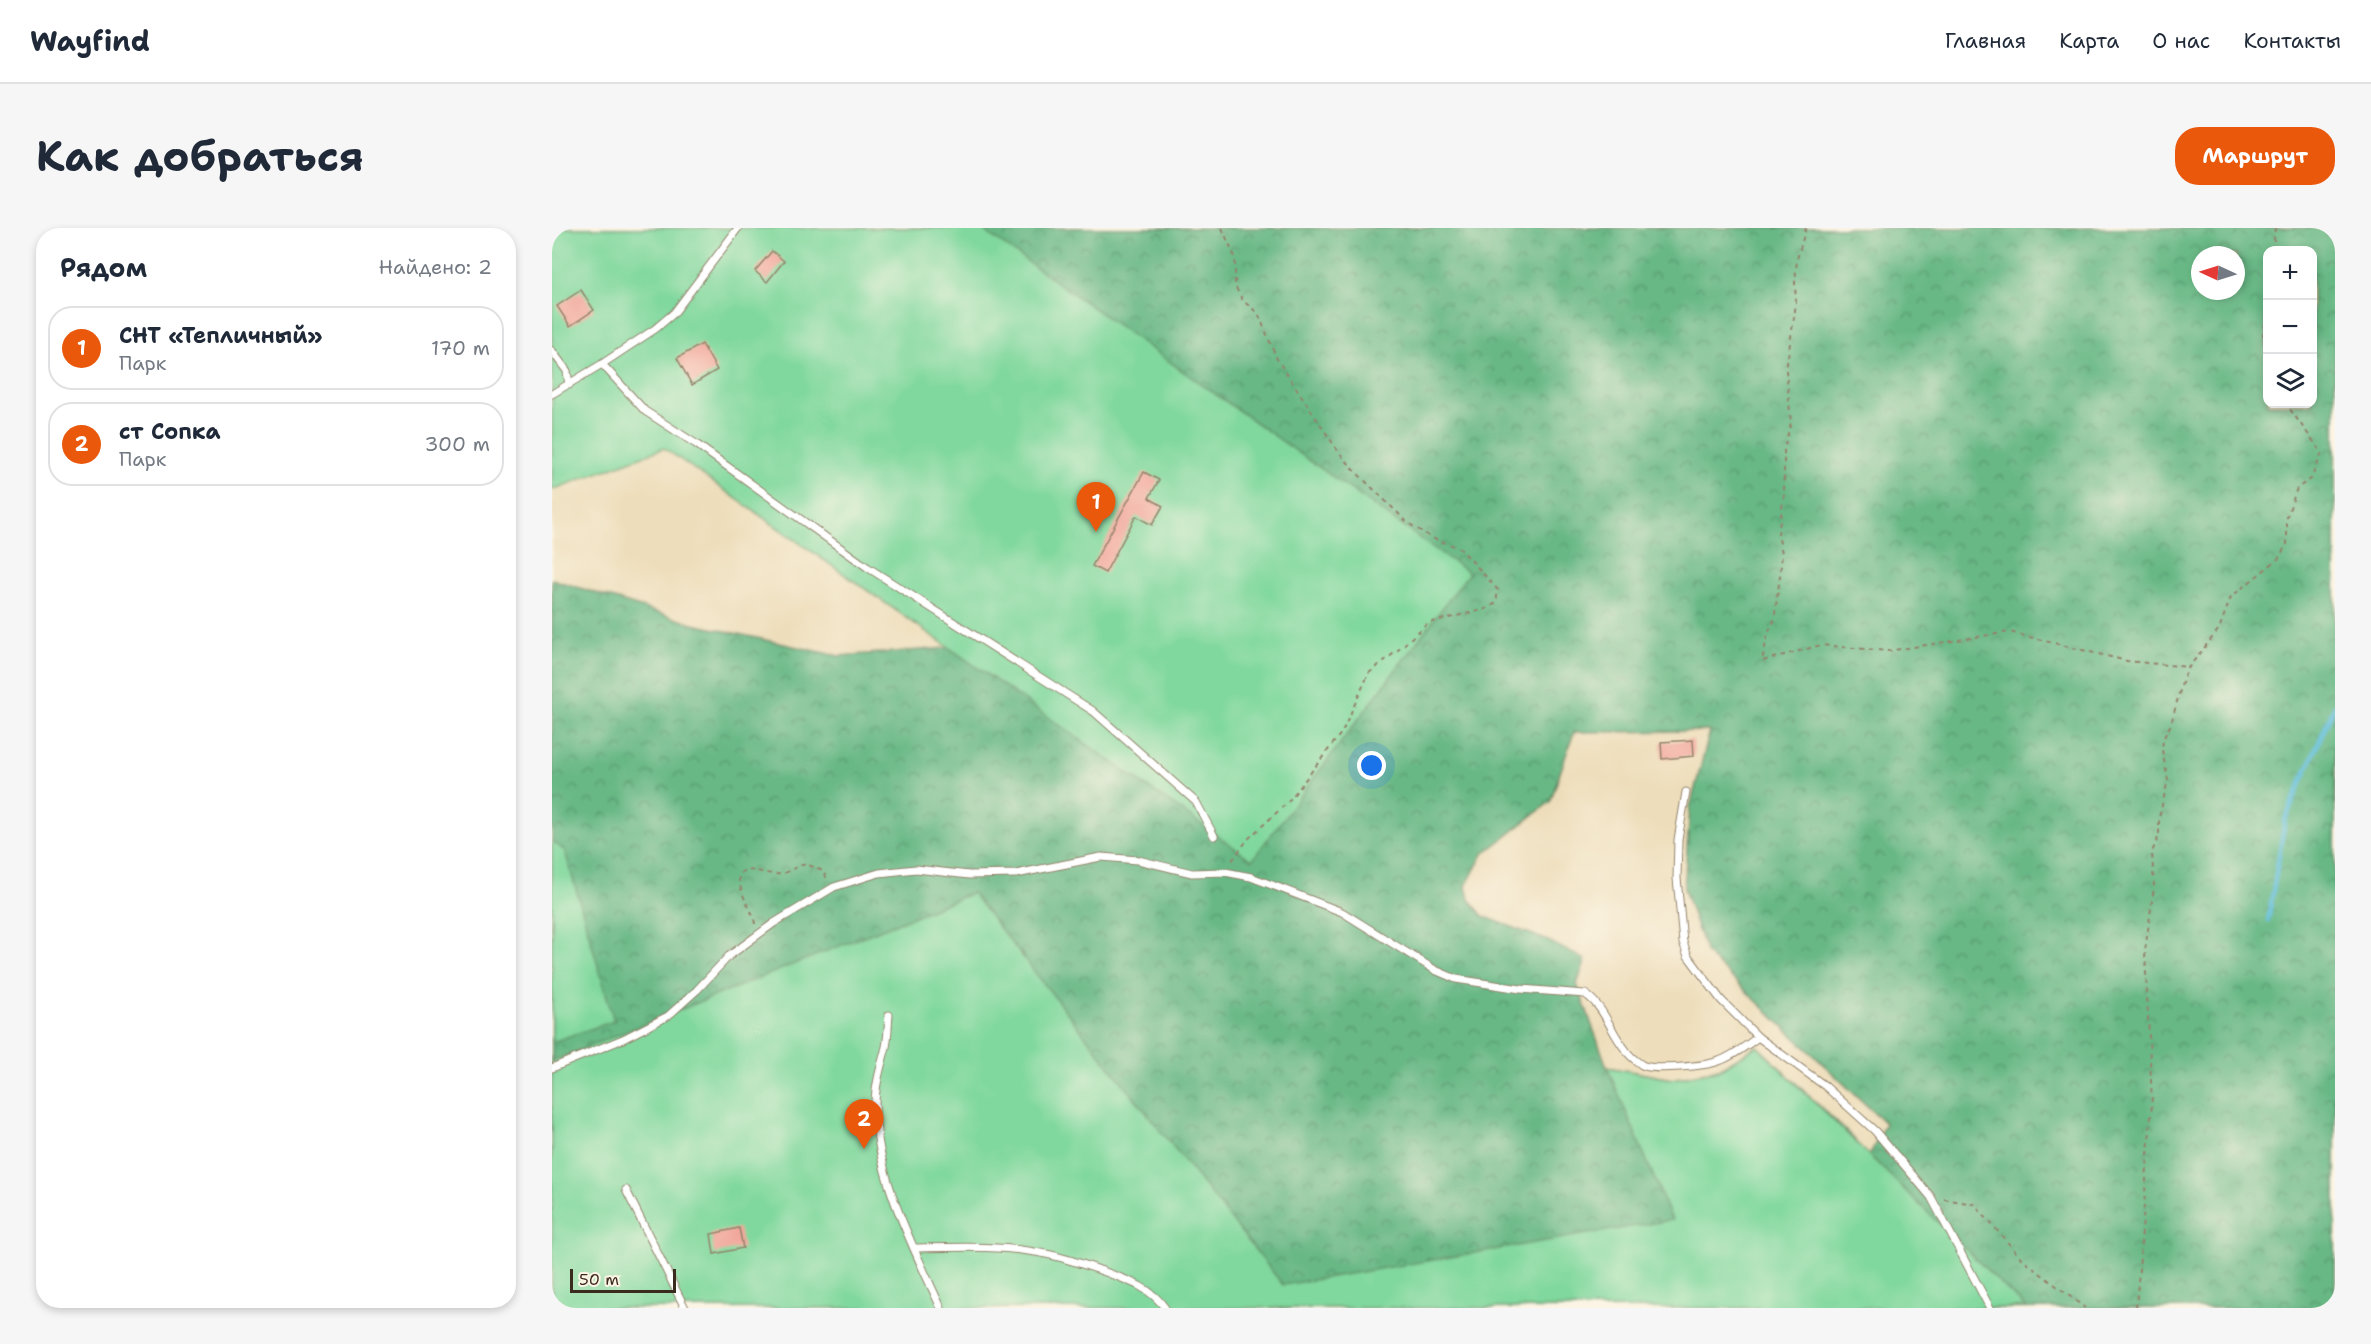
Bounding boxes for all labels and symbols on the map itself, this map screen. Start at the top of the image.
north arrow [2191,246,2245,300]
pin: 1 [1076,482,1116,532]
your location [1357,751,1386,780]
pin: 2 [844,1100,884,1149]
scale bar [570,1266,676,1294]

